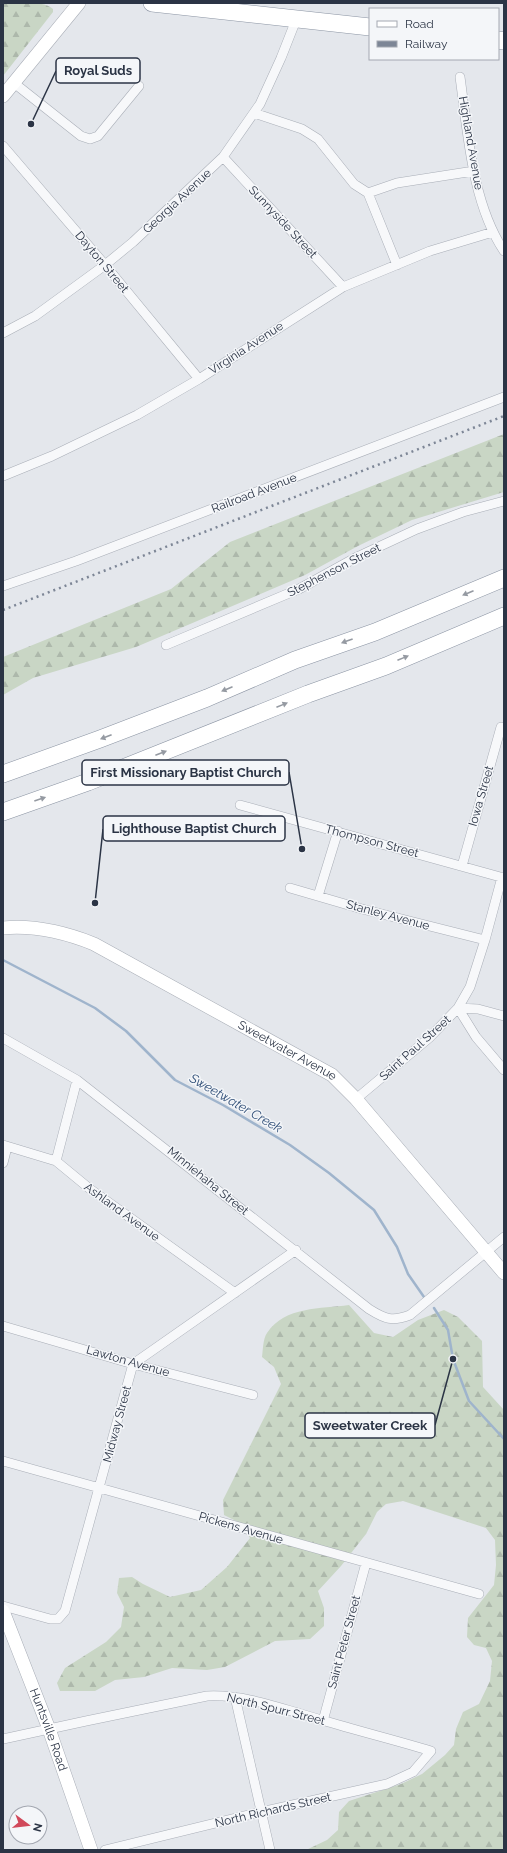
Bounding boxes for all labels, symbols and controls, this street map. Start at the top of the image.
legend [369,8,499,60]
text: Road [405,17,434,31]
text: Railway [405,37,448,51]
callout: Royal Suds [56,58,140,83]
text: Royal Suds [64,63,133,78]
street label: Highland Avenue [456,95,486,191]
street label: Georgia Avenue [140,166,214,236]
street label: Sunnyside Street [246,183,320,261]
street label: Dayton Street [72,228,132,296]
street label: Virginia Avenue [206,319,286,377]
street label: Railroad Avenue [209,470,299,516]
street label: Stephenson Street [285,540,383,600]
one-way arrow [462,590,474,596]
one-way arrow [341,639,353,645]
one-way arrow [398,655,410,661]
one-way arrow [221,686,232,692]
one-way arrow [277,701,289,707]
one-way arrow [99,735,111,741]
one-way arrow [156,750,168,756]
callout: First Missionary Baptist Church [82,760,289,785]
street label: Iowa Street [466,764,496,828]
text: First Missionary Baptist Church [90,765,282,780]
one-way arrow [34,795,46,801]
callout: Lighthouse Baptist Church [103,816,285,841]
text: Lighthouse Baptist Church [111,821,277,836]
street label: Thompson Street [324,822,420,860]
street label: Stanley Avenue [345,897,431,933]
street label: Saint Paul Street [377,1012,453,1084]
street label: Sweetwater Avenue [236,1018,340,1083]
water label: Sweetwater Creek [186,1070,285,1136]
street label: Minniehaha Street [165,1144,251,1218]
street label: Ashland Avenue [82,1180,162,1244]
street label: Lawton Avenue [85,1342,171,1380]
street label: Midway Street [100,1384,134,1464]
callout: Sweetwater Creek [305,1413,435,1438]
text: Sweetwater Creek [313,1418,428,1433]
street label: Pickens Avenue [197,1509,285,1547]
street label: Saint Peter Street [325,1594,363,1690]
street label: Huntsville Road [27,1686,70,1773]
street label: North Spurr Street [225,1690,327,1728]
street label: North Richards Street [214,1790,332,1830]
north arrow [8,1805,48,1845]
text: N [30,1822,45,1833]

